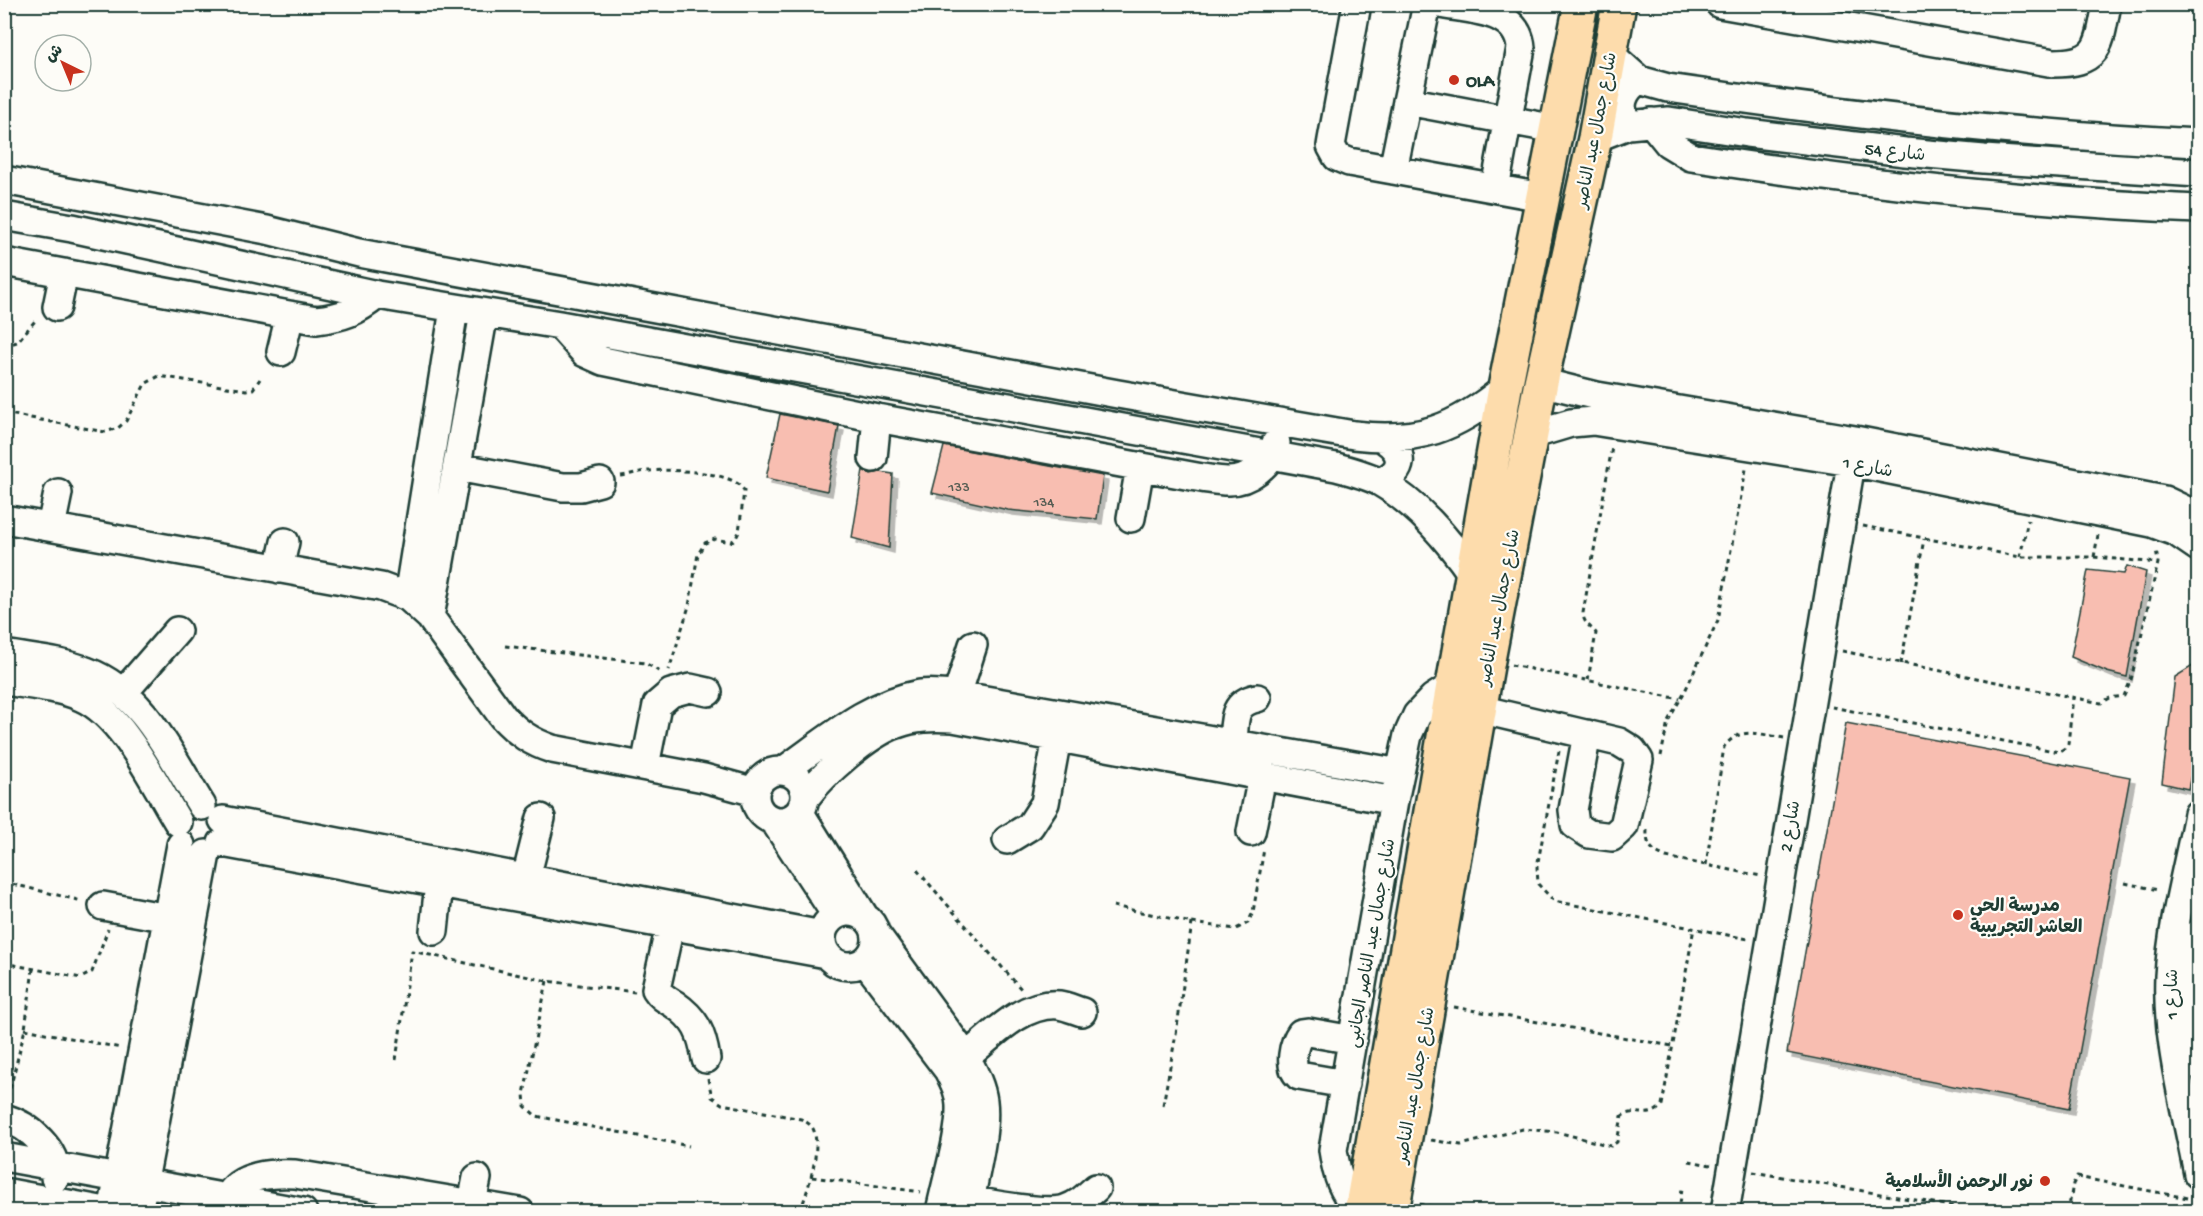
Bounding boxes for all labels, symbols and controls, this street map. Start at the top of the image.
north arrow [33,33,93,93]
text: ش [42,42,68,68]
street label: شارع جمال عبد الناصر [1572,51,1623,212]
place label: OLA [1466,72,1495,93]
marker: OLA [1447,73,1461,87]
street label: شارع 54 [1863,140,1926,167]
street label: شارع 1 [1840,453,1894,484]
house number: 133 [947,479,970,497]
house number: 134 [1033,494,1054,512]
street label: شارع جمال عبد الناصر [1475,528,1526,689]
street label: شارع 2 [1777,799,1806,854]
street label: شارع جمال عبد الناصر الجانبى [1344,837,1401,1050]
place label: مدرسة الحى العاشر التجريبية [1970,896,2082,939]
marker: مدرسة الحى العاشر التجريبية [1951,908,1965,922]
street label: شارع 1 [2163,969,2184,1020]
street label: شارع جمال عبد الناصر [1392,1006,1441,1167]
place label: نور الرحمن الأسلامية [1885,1169,2033,1194]
marker: نور الرحمن الأسلامية [2038,1174,2052,1188]

